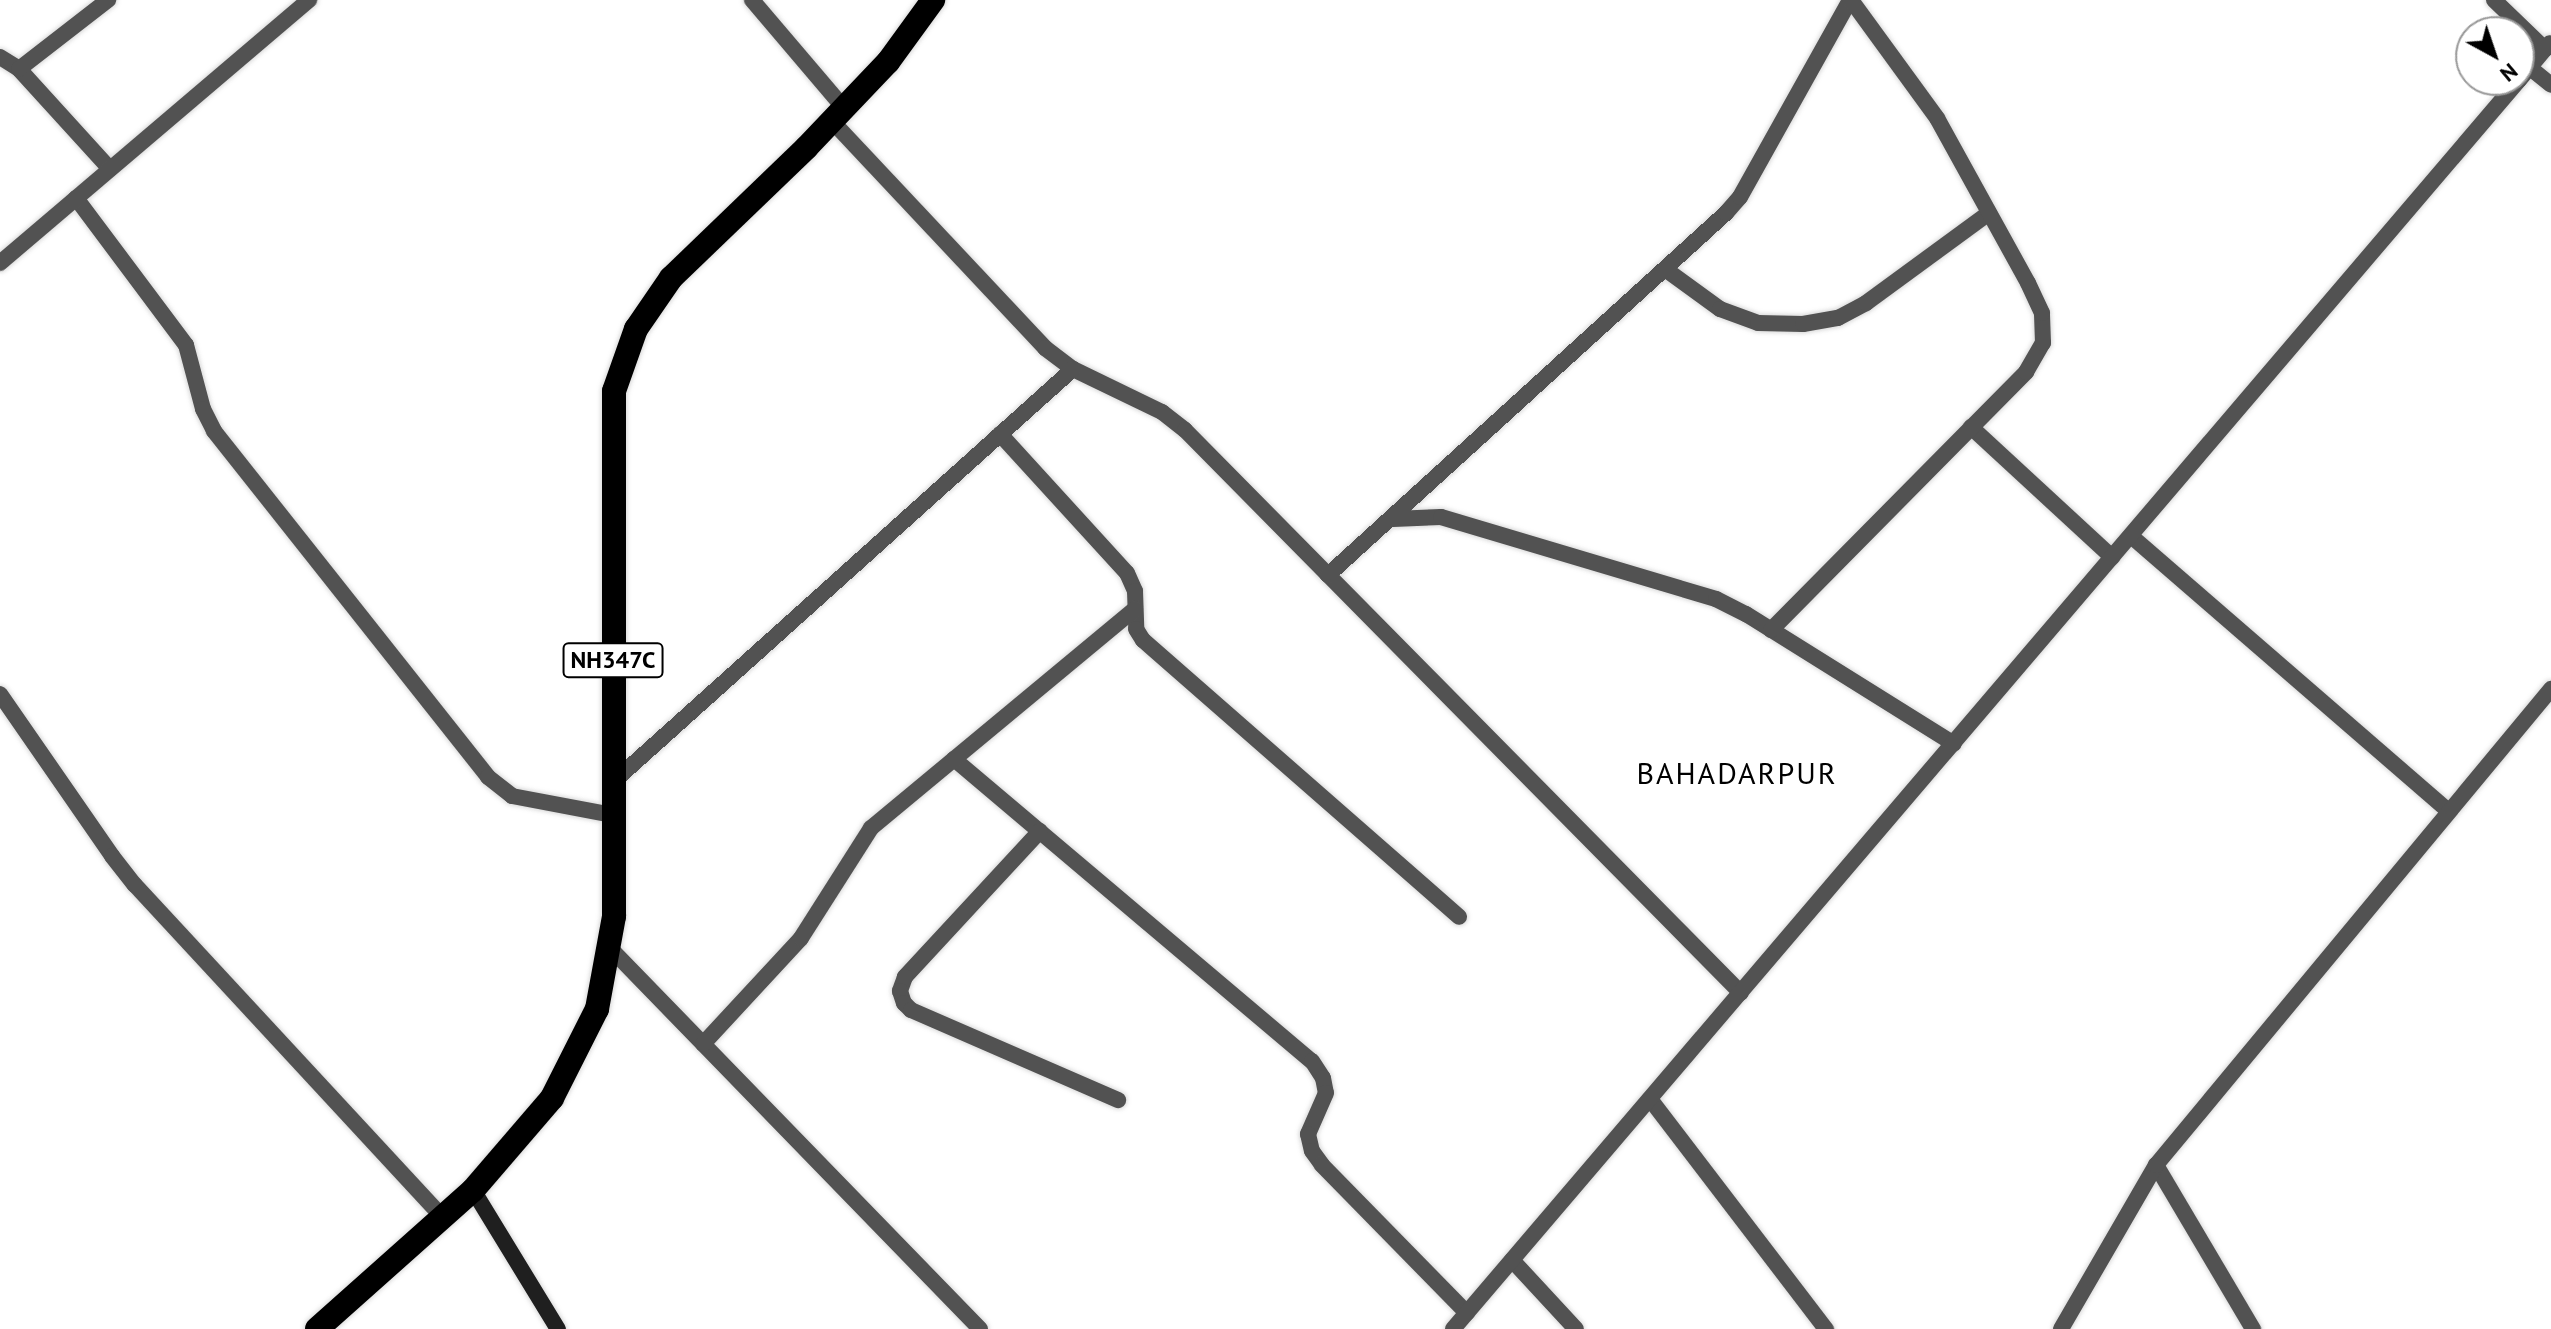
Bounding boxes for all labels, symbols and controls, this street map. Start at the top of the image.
north arrow [2455,16,2535,96]
text: N [2495,57,2524,88]
road number: NH347C [561,640,665,680]
district label: BAHADARPUR [1636,755,1838,791]

